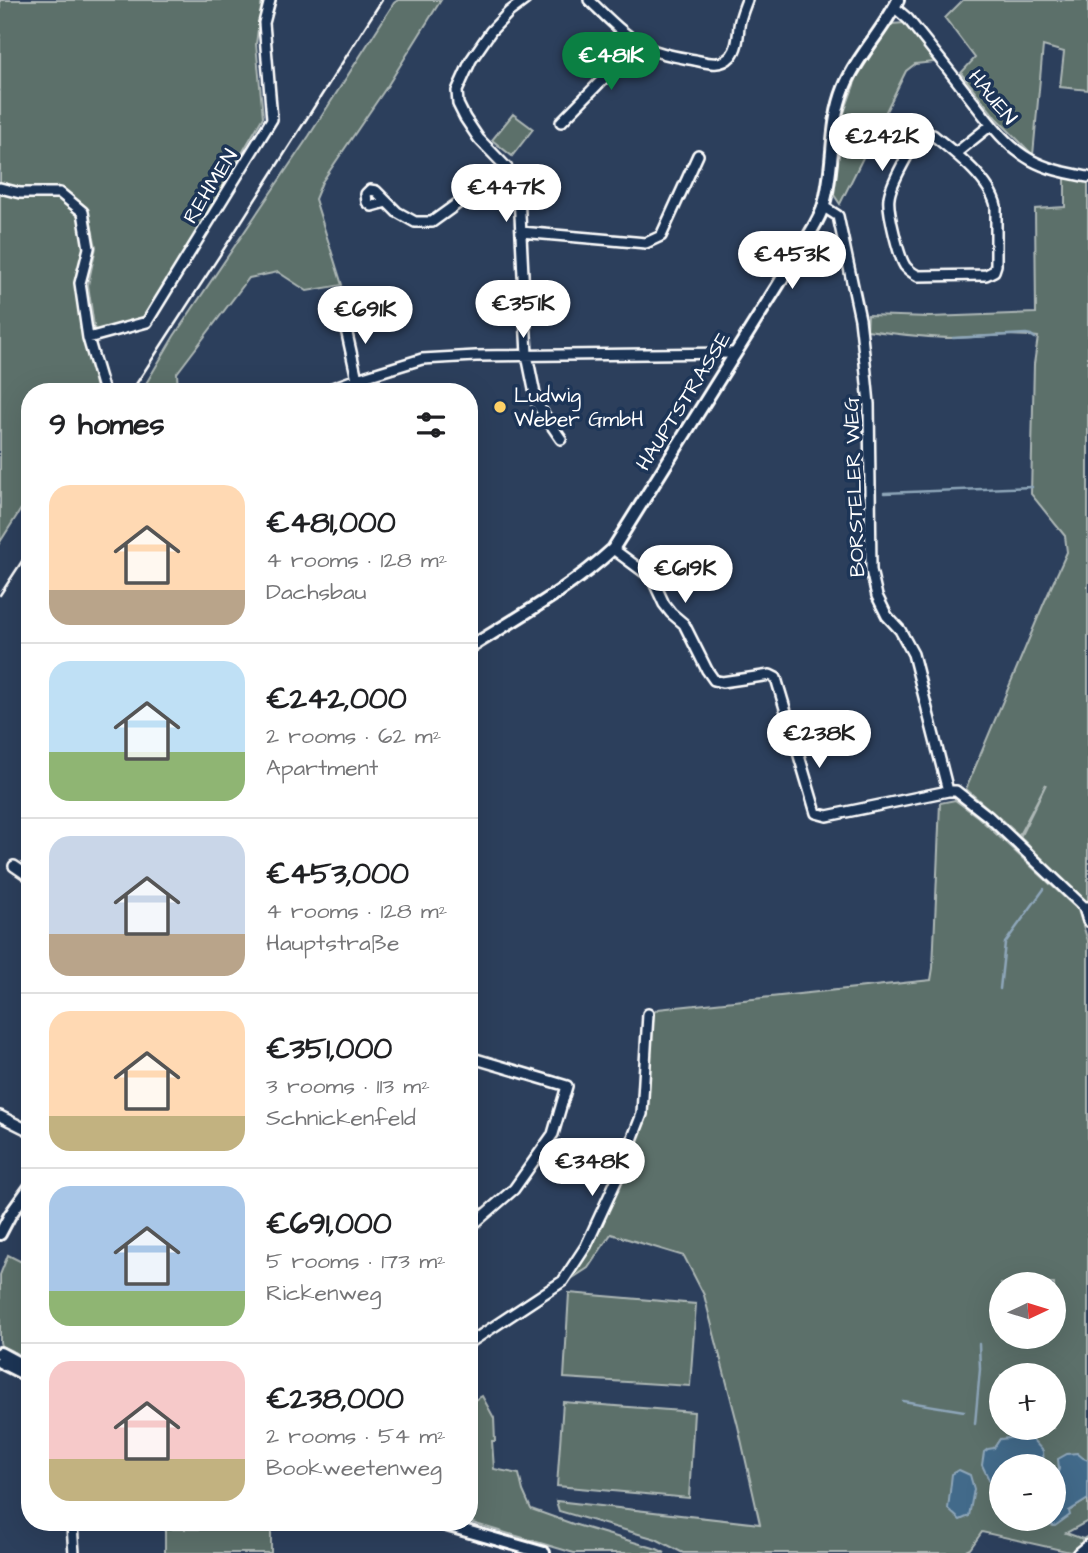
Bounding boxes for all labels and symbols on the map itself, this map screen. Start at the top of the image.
pin: €481K [562,32,660,92]
street label: HAUEN [961,63,1024,131]
pin: €242K [833,114,931,173]
street label: REHMEN [176,143,245,229]
pin: €447K [457,164,555,224]
pin: €453K [743,232,841,291]
pin: €351K [474,280,572,340]
pin: €691K [316,286,414,346]
street label: HAUPTSTRASSE [629,326,738,476]
place label: Ludwig Weber GmbH [514,381,644,434]
street label: BORSTELER WEG [837,396,872,577]
marker: Ludwig Weber GmbH [492,399,508,415]
pin: €619K [636,546,734,605]
pin: €238K [770,710,868,770]
pin: €348K [543,1138,641,1198]
north arrow [989,1272,1066,1349]

